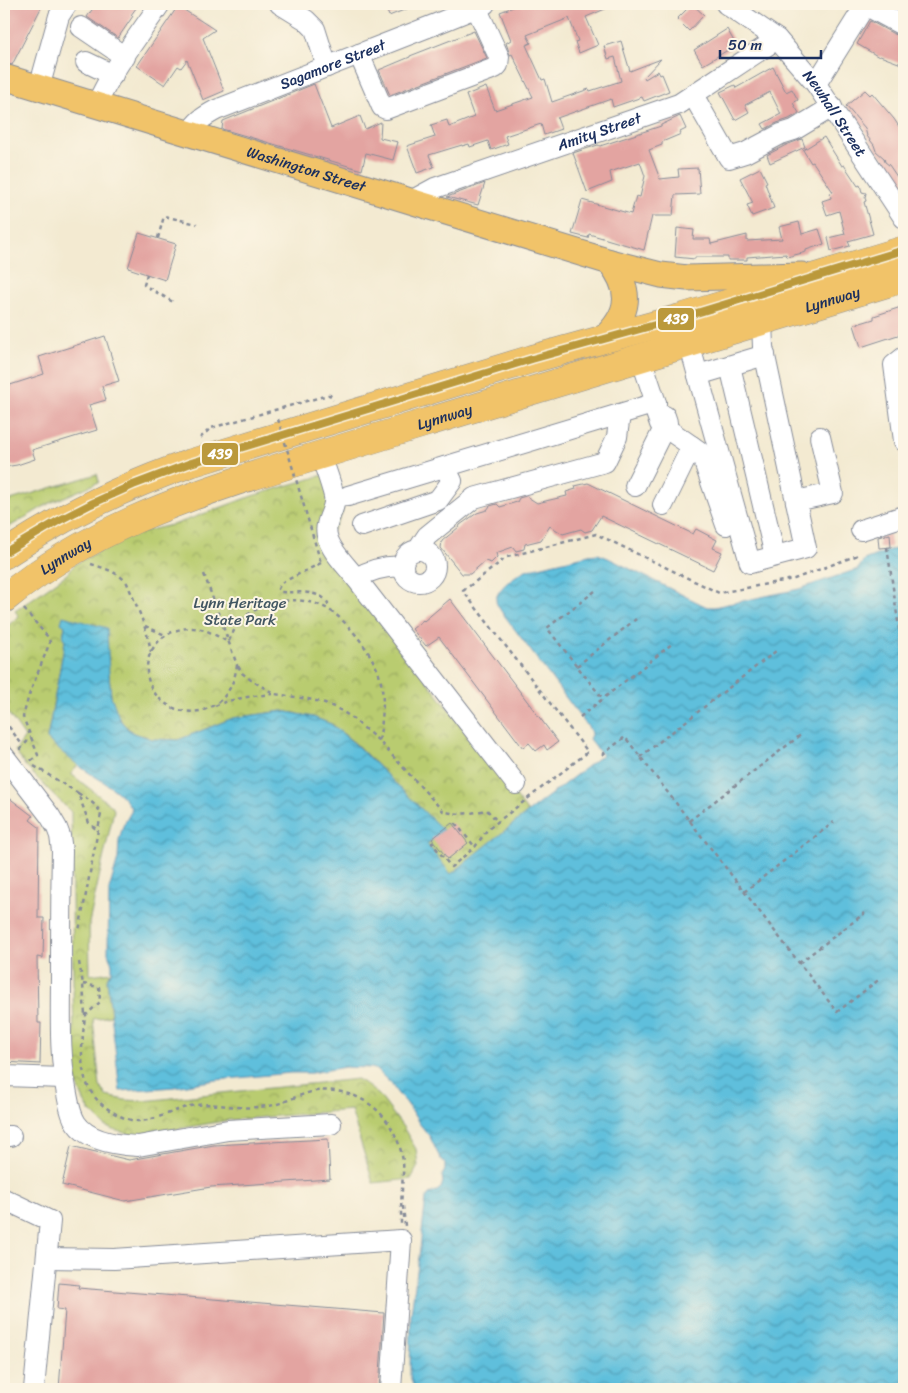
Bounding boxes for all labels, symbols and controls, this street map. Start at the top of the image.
scale bar [720,28,822,60]
street label: Sagamore Street [276,32,390,97]
text: 50 m [728,32,763,58]
street label: Newhall Street [796,64,874,162]
street label: Amity Street [553,105,646,158]
street label: Washington Street [243,139,370,200]
street label: Lynnway [801,279,863,320]
line badge: 439 [657,307,695,331]
text: 439 [662,307,689,332]
street label: Lynnway [414,396,476,438]
line badge: 439 [201,442,239,466]
text: 439 [206,442,233,467]
street label: Lynnway [34,530,96,582]
park label: Lynn Heritage State Park [194,590,287,633]

